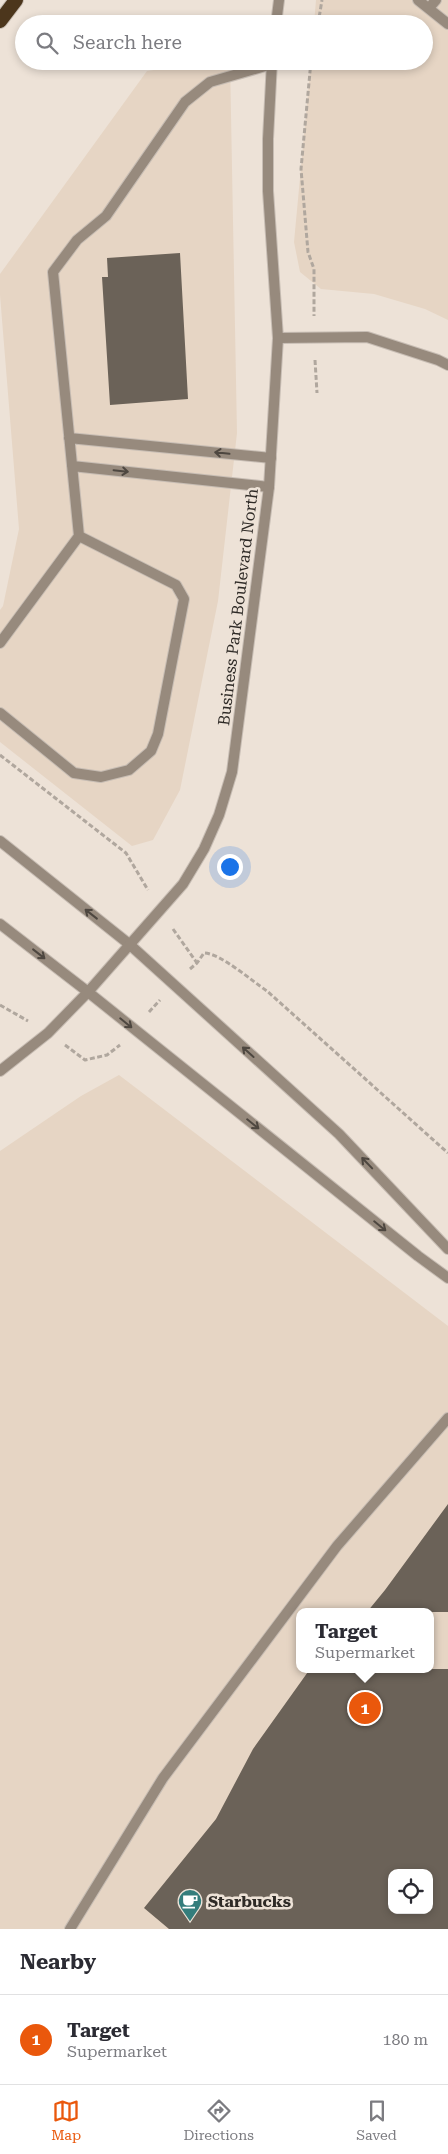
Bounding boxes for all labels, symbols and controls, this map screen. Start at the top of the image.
search box [15,15,433,70]
icon: search [33,29,61,57]
text: Search here [73,31,182,54]
one-way arrow [214,449,230,458]
one-way arrow [112,466,128,476]
street label: Business Park Boulevard North [214,487,262,727]
your location [217,854,243,880]
one-way arrow [85,908,98,919]
one-way arrow [32,949,46,959]
one-way arrow [119,1017,132,1028]
one-way arrow [242,1046,255,1058]
one-way arrow [246,1119,259,1130]
one-way arrow [361,1157,373,1169]
one-way arrow [373,1220,386,1231]
popup [296,1608,434,1673]
text: Target [315,1620,378,1643]
text: Supermarket [315,1643,415,1662]
pin: 1 [349,1689,381,1727]
map controls [388,1869,433,1914]
button: locate [388,1869,433,1914]
cafe icon: Starbucks [177,1888,203,1922]
place label: Starbucks [208,1892,291,1911]
text: Nearby [20,1950,96,1974]
text: Target [67,2019,130,2042]
text: 1 [32,2030,40,2049]
text: 180 m [382,2030,428,2049]
text: Supermarket [67,2042,167,2061]
tab: Map [51,2097,81,2143]
tab: Directions [183,2097,254,2143]
tab: Saved [356,2097,397,2143]

